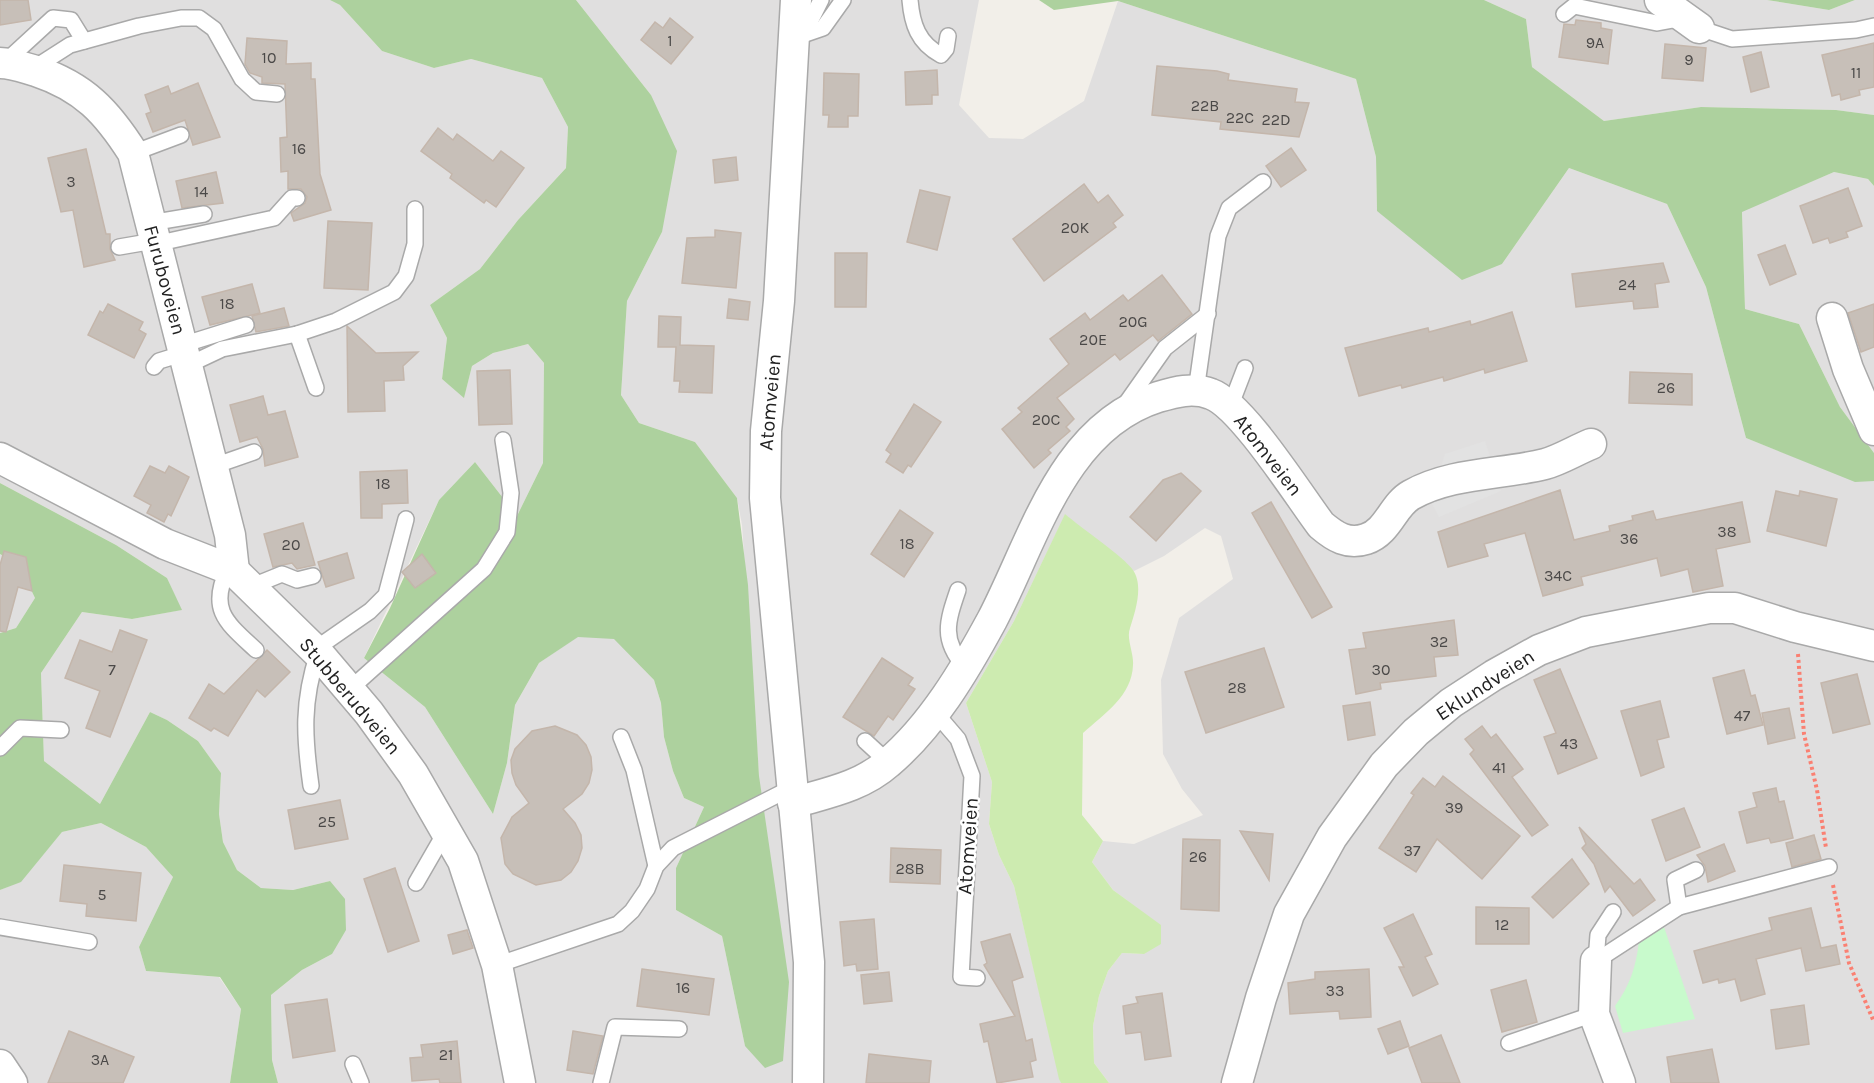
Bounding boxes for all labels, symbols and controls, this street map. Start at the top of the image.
house number: 1 [667,31,673,50]
house number: 9A [1586,33,1604,52]
house number: 10 [262,48,276,67]
house number: 9 [1684,50,1694,69]
house number: 11 [1851,63,1861,82]
house number: 22B [1191,96,1219,115]
house number: 22C [1226,108,1254,127]
house number: 22D [1261,110,1291,129]
house number: 16 [292,139,306,158]
house number: 3 [66,172,76,191]
house number: 14 [194,182,208,201]
house number: 20K [1061,218,1090,237]
street label: Furuboveien [139,223,191,337]
house number: 24 [1618,275,1636,294]
house number: 18 [219,294,235,313]
house number: 20G [1118,312,1148,331]
house number: 20E [1079,330,1107,349]
street label: Atomveien [754,353,786,451]
house number: 26 [1657,378,1675,397]
house number: 20C [1032,410,1060,429]
street label: Atomveien [1229,410,1307,500]
house number: 18 [375,474,391,493]
house number: 38 [1717,522,1737,541]
house number: 36 [1620,529,1638,548]
house number: 18 [899,534,915,553]
house number: 20 [282,535,300,554]
house number: 34C [1544,566,1572,585]
house number: 32 [1430,632,1448,651]
street label: Stubberudveien [294,633,406,759]
street label: Eklundveien [1431,645,1539,725]
house number: 7 [108,660,116,679]
house number: 30 [1372,660,1390,679]
house number: 28 [1227,678,1247,697]
house number: 47 [1734,706,1751,725]
house number: 43 [1560,734,1578,753]
house number: 41 [1492,758,1506,777]
street label: Atomveien [953,797,983,895]
house number: 39 [1445,798,1463,817]
house number: 25 [318,812,336,831]
house number: 37 [1404,841,1421,860]
house number: 26 [1189,847,1207,866]
house number: 28B [895,859,925,878]
house number: 5 [97,885,107,904]
house number: 12 [1495,915,1509,934]
house number: 16 [676,978,690,997]
house number: 33 [1326,981,1344,1000]
house number: 21 [439,1045,453,1064]
house number: 3A [91,1050,109,1069]

